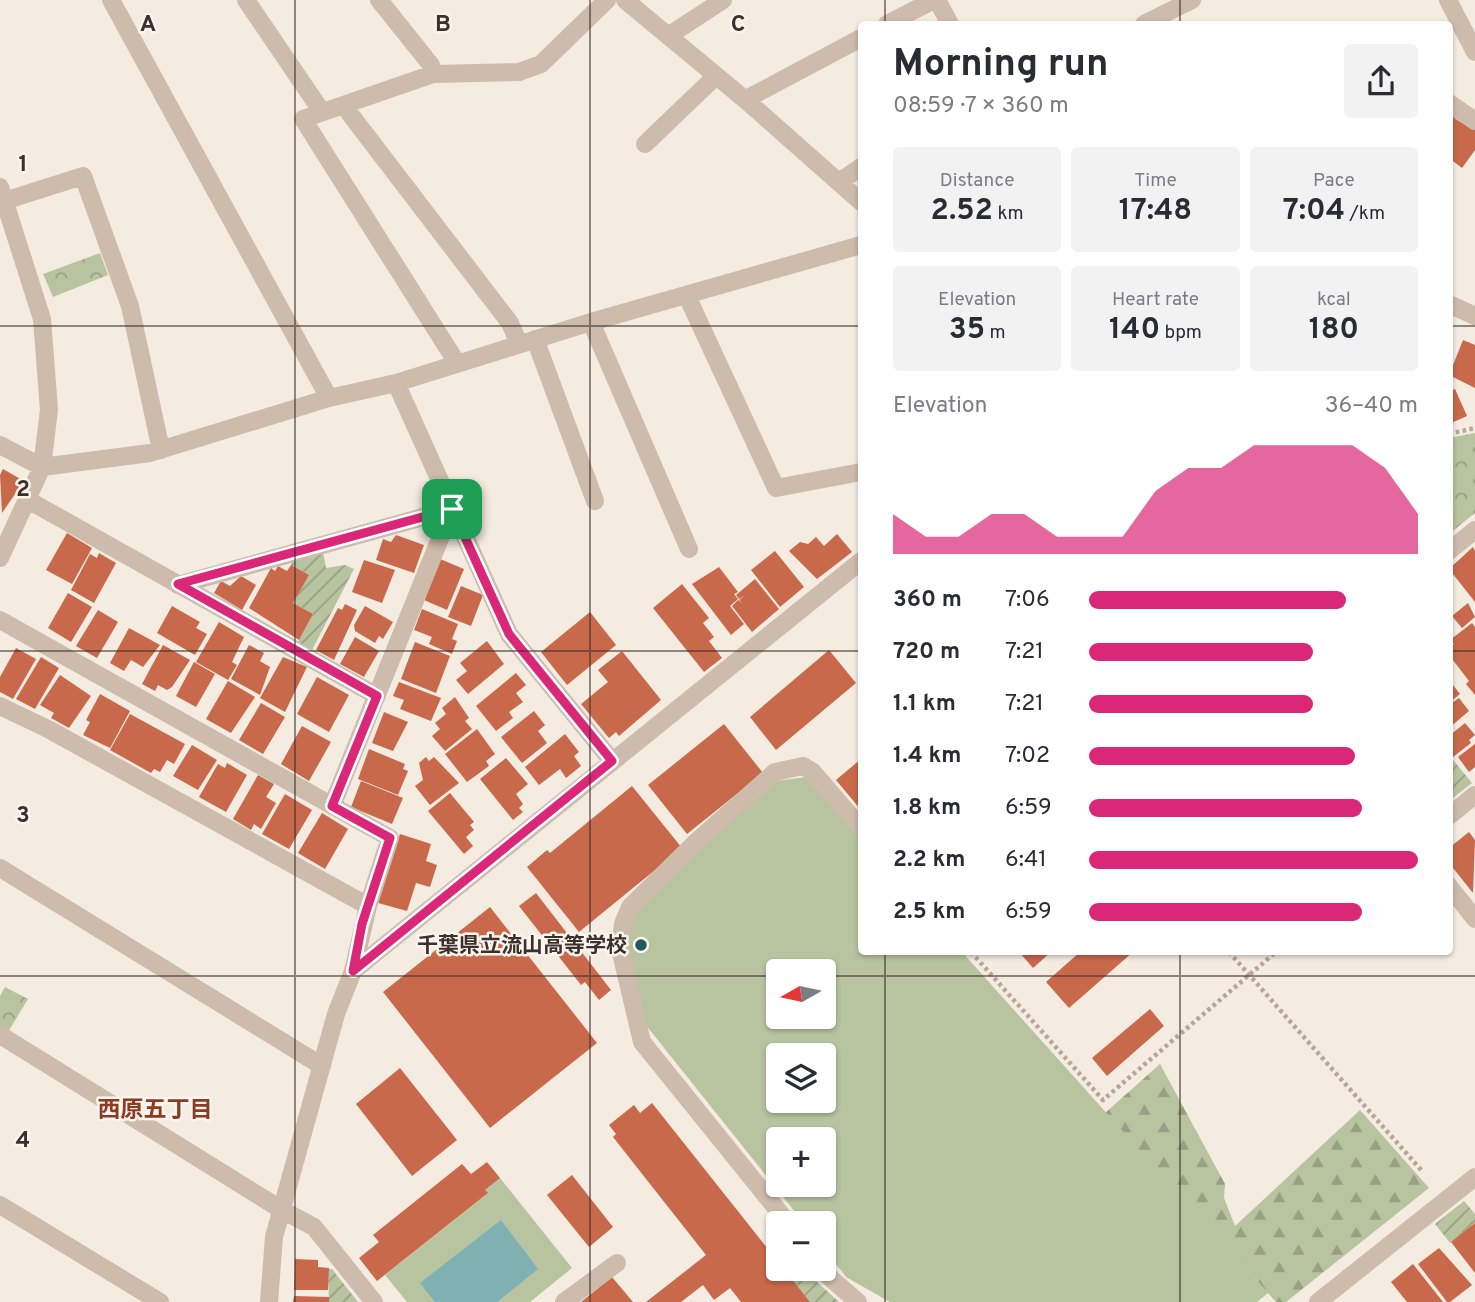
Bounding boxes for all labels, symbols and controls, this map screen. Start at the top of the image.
text: A [140,11,156,40]
text: B [435,11,451,40]
text: C [731,11,745,40]
text: Morning run [893,41,1109,90]
button: share [1344,44,1418,118]
text: 08:59 · 7 × 360 m [893,92,1069,121]
text: 1 [18,151,28,180]
text: Distance [940,169,1014,193]
text: Time [1134,169,1177,193]
text: Pace [1313,169,1355,193]
text: 2.52 [931,193,993,230]
text: 17:48 [1119,193,1192,230]
text: 7:04 [1283,193,1345,230]
text: km [993,202,1024,226]
text: /km [1345,202,1385,226]
text: Elevation [938,288,1016,312]
text: Heart rate [1112,288,1199,312]
text: kcal [1317,288,1351,312]
text: 35 [949,312,985,349]
text: 140 [1109,312,1160,349]
text: 180 [1309,312,1359,349]
text: m [985,321,1006,345]
text: bpm [1160,321,1202,345]
text: Elevation [893,392,988,421]
text: 36–40 m [1325,392,1418,421]
text: 2 [16,476,30,505]
pin [422,479,482,539]
icon: arrive [433,490,471,528]
text: 360 m [893,586,962,615]
text: 7:06 [1005,586,1050,615]
text: 720 m [893,638,960,667]
text: 7:21 [1005,638,1044,667]
text: 1.1 km [893,690,956,719]
text: 7:21 [1005,690,1044,719]
text: 1.4 km [893,742,961,771]
text: 7:02 [1005,742,1050,771]
text: 1.8 km [893,794,961,823]
text: 6:59 [1005,794,1052,823]
text: 3 [16,802,30,831]
text: 2.2 km [893,846,966,875]
text: 6:41 [1005,846,1047,875]
text: 2.5 km [893,898,966,927]
text: 6:59 [1005,898,1052,927]
place label: 千葉県立流山高等学校 [417,933,627,960]
marker: 千葉県立流山高等学校 [633,937,649,953]
north arrow [766,959,836,1029]
map controls [766,959,836,1281]
button: layers [766,1043,836,1113]
district label: 西原五丁目 [98,1097,213,1126]
text: 4 [16,1127,30,1156]
button: + [766,1127,836,1197]
button: − [766,1211,836,1281]

